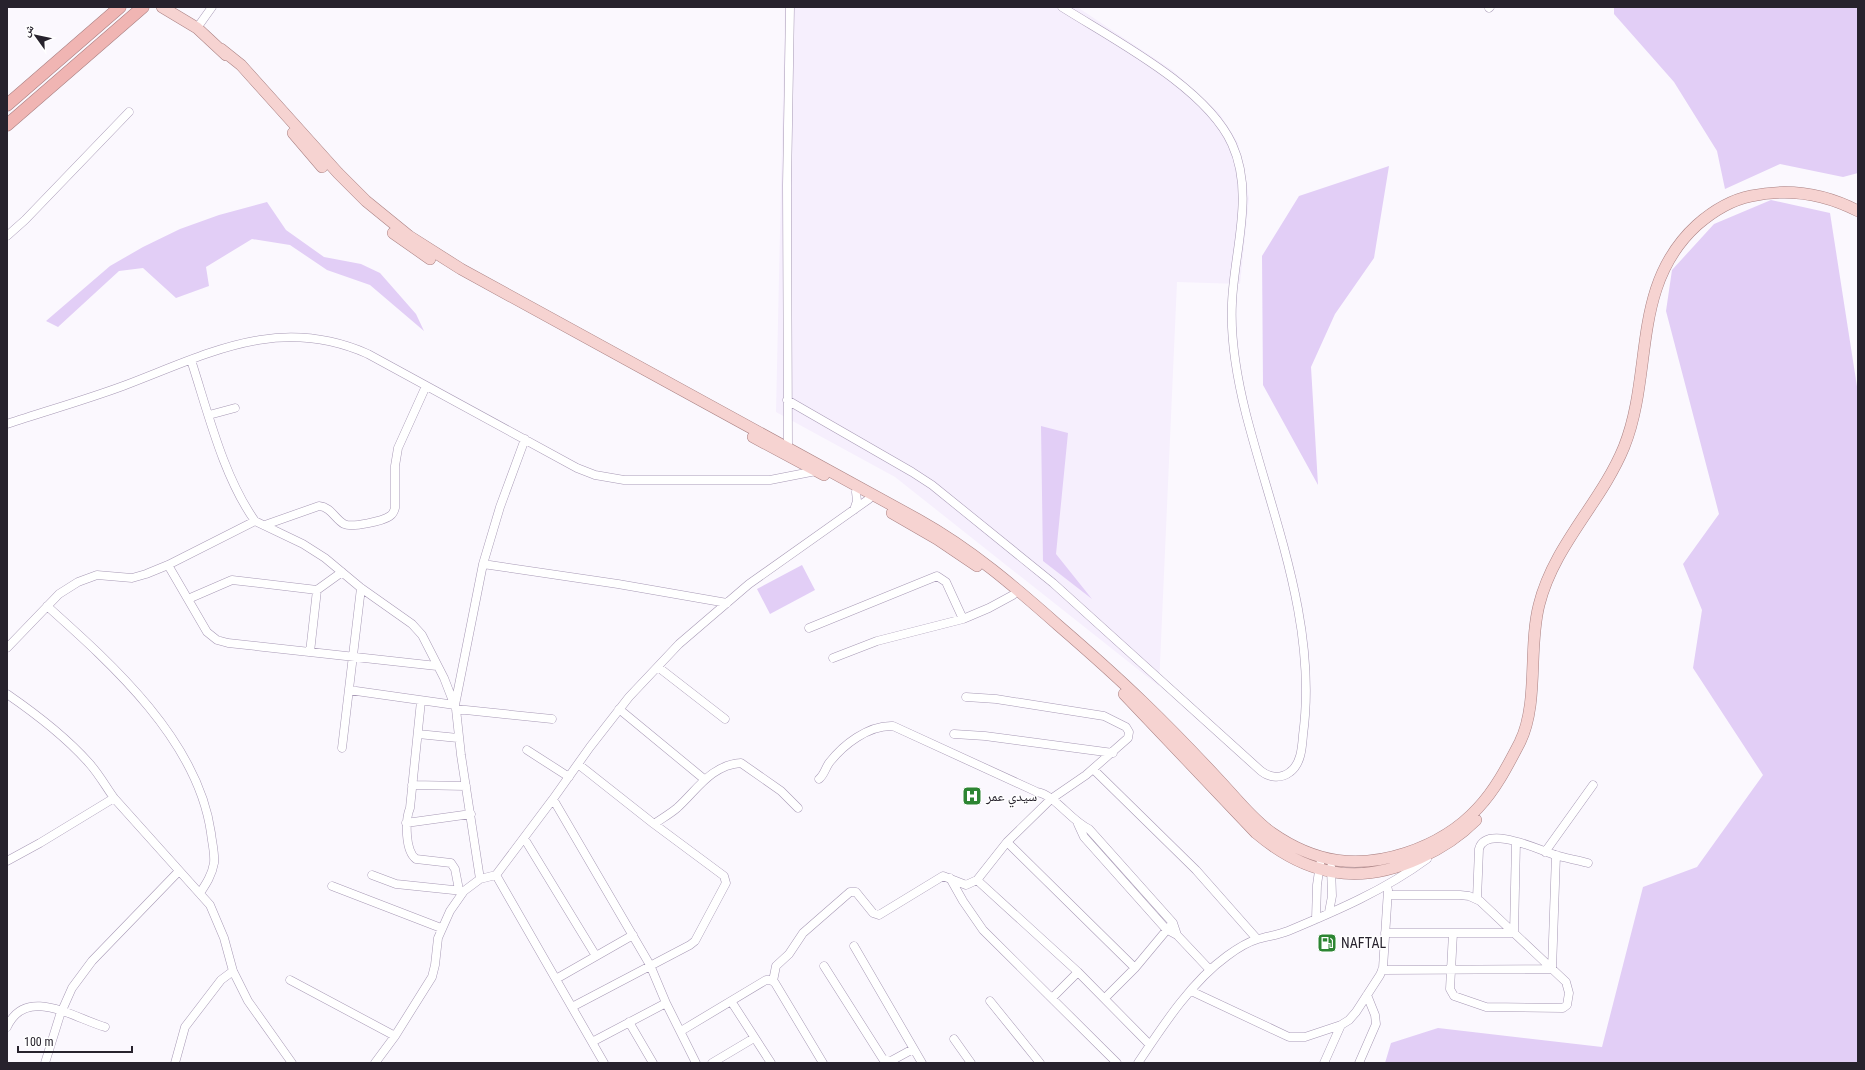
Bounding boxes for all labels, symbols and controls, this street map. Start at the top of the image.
north arrow [16,16,56,56]
text: ش [19,22,38,40]
hospital icon: سيدي عمر [961,785,983,807]
place label: سيدي عمر [985,788,1037,808]
fuel station icon: NAFTAL [1316,932,1338,954]
place label: NAFTAL [1341,935,1387,951]
scale bar [18,1028,132,1054]
text: 100 m [24,1035,54,1049]

